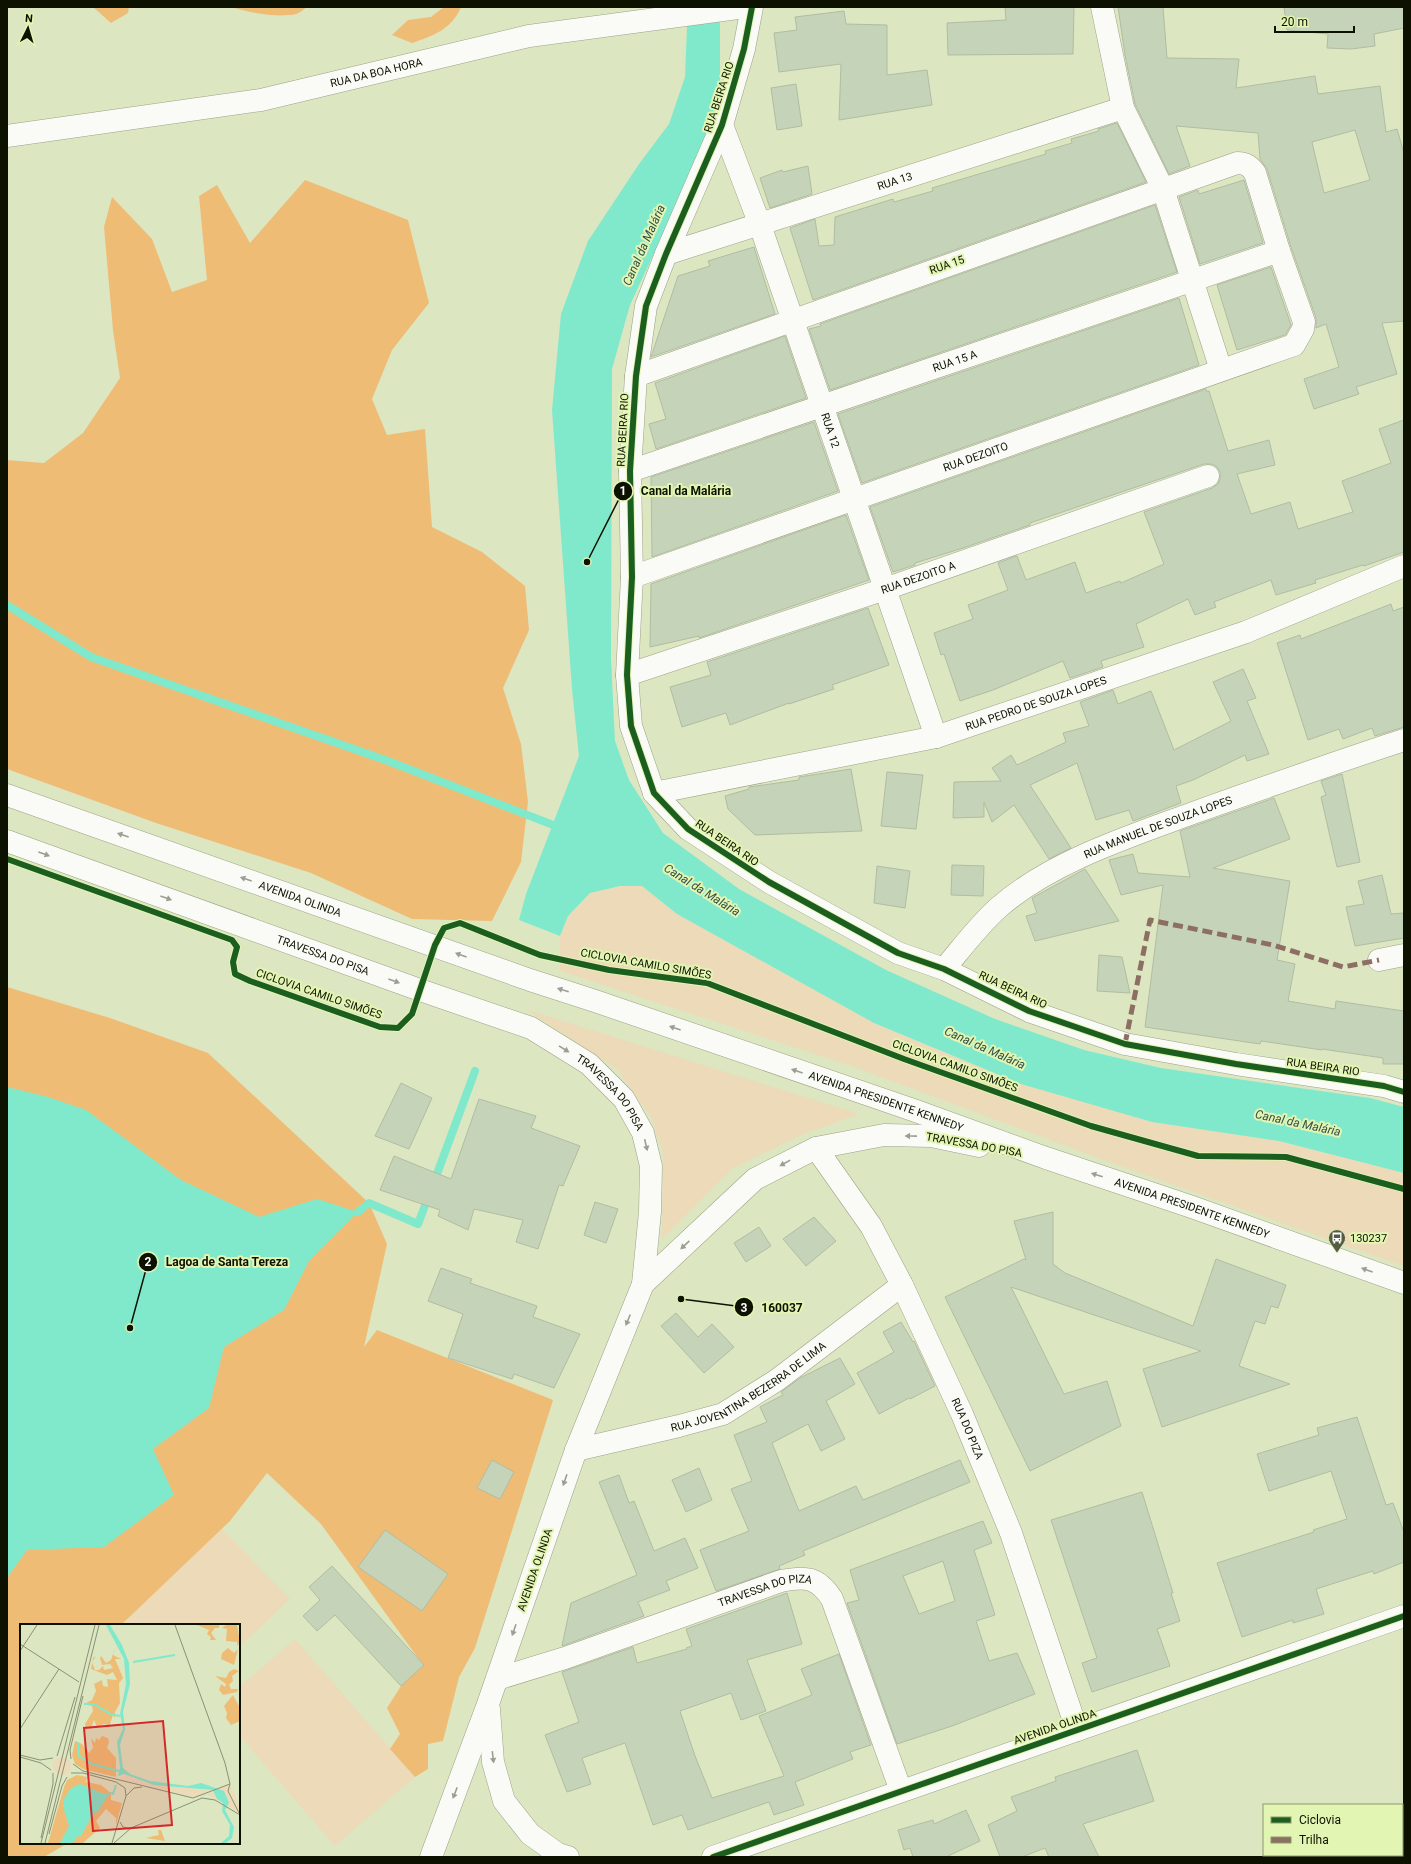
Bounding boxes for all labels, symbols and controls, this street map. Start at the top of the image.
north arrow [8,8,48,48]
scale bar [1275,8,1354,34]
text: N [24,12,33,25]
text: 20 m [1281,15,1308,29]
street label: RUA DA BOA HORA [329,55,424,90]
street label: RUA BEIRA RIO [701,60,737,134]
street label: RUA 13 [875,169,914,193]
water label: Canal da Malária [620,202,668,288]
street label: RUA 15 [928,253,966,277]
street label: RUA 15 A [931,347,979,374]
street label: RUA BEIRA RIO [615,393,631,467]
street label: RUA 12 [819,411,843,449]
street label: RUA DEZOITO [941,439,1010,474]
callout: Canal da Malária [613,479,739,503]
text: 1 [620,484,626,498]
text: Canal da Malária [641,484,732,498]
street label: RUA DEZOITO A [879,558,958,596]
street label: RUA PEDRO DE SOUZA LOPES [964,673,1109,733]
street label: RUA MANUEL DE SOUZA LOPES [1082,793,1234,861]
street label: RUA BEIRA RIO [693,817,761,869]
one-way arrow [117,832,129,838]
one-way arrow [38,851,50,857]
water label: Canal da Malária [661,861,743,919]
one-way arrow [240,875,252,881]
street label: AVENIDA OLINDA [257,878,344,920]
one-way arrow [160,896,172,902]
street label: TRAVESSA DO PISA [275,932,372,978]
street label: CICLOVIA CAMILO SIMÕES [580,946,713,982]
one-way arrow [455,951,467,957]
street label: CICLOVIA CAMILO SIMÕES [254,966,384,1022]
street label: RUA BEIRA RIO [977,969,1049,1011]
one-way arrow [388,978,400,984]
one-way arrow [556,987,568,993]
water label: Canal da Malária [942,1024,1028,1072]
one-way arrow [668,1025,680,1031]
street label: CICLOVIA CAMILO SIMÕES [890,1037,1020,1095]
one-way arrow [559,1045,569,1053]
street label: TRAVESSA DO PISA [574,1051,647,1133]
street label: RUA BEIRA RIO [1286,1055,1360,1079]
one-way arrow [791,1067,803,1073]
street label: AVENIDA PRESIDENTE KENNEDY [807,1068,966,1134]
water label: Canal da Malária [1254,1107,1342,1139]
street label: TRAVESSA DO PISA [925,1130,1024,1160]
one-way arrow [904,1133,917,1139]
one-way arrow [643,1139,649,1151]
one-way arrow [779,1159,791,1166]
one-way arrow [1090,1172,1102,1178]
street label: AVENIDA PRESIDENTE KENNEDY [1113,1175,1272,1241]
bus stop icon: 130237 [1327,1228,1347,1253]
place label: 130237 [1350,1232,1387,1245]
one-way arrow [680,1240,690,1249]
callout: Lagoa de Santa Tereza [138,1250,296,1274]
text: 2 [145,1255,152,1269]
text: Lagoa de Santa Tereza [166,1255,289,1269]
one-way arrow [1361,1267,1373,1273]
callout: 160037 [734,1295,811,1319]
text: 3 [741,1301,748,1315]
text: 160037 [761,1301,803,1315]
one-way arrow [625,1315,631,1327]
street label: RUA JOVENTINA BEZERRA DE LIMA [669,1338,829,1434]
street label: RUA DO PIZA [949,1396,987,1462]
one-way arrow [562,1475,568,1487]
street label: AVENIDA OLINDA [515,1526,555,1613]
street label: TRAVESSA DO PIZA [716,1572,814,1609]
inset map [20,1624,240,1844]
one-way arrow [511,1624,517,1636]
street label: AVENIDA OLINDA [1012,1707,1099,1747]
one-way arrow [490,1751,496,1763]
one-way arrow [452,1788,458,1800]
legend [1263,1804,1403,1856]
text: Ciclovia [1299,1813,1341,1827]
text: Trilha [1299,1833,1329,1847]

